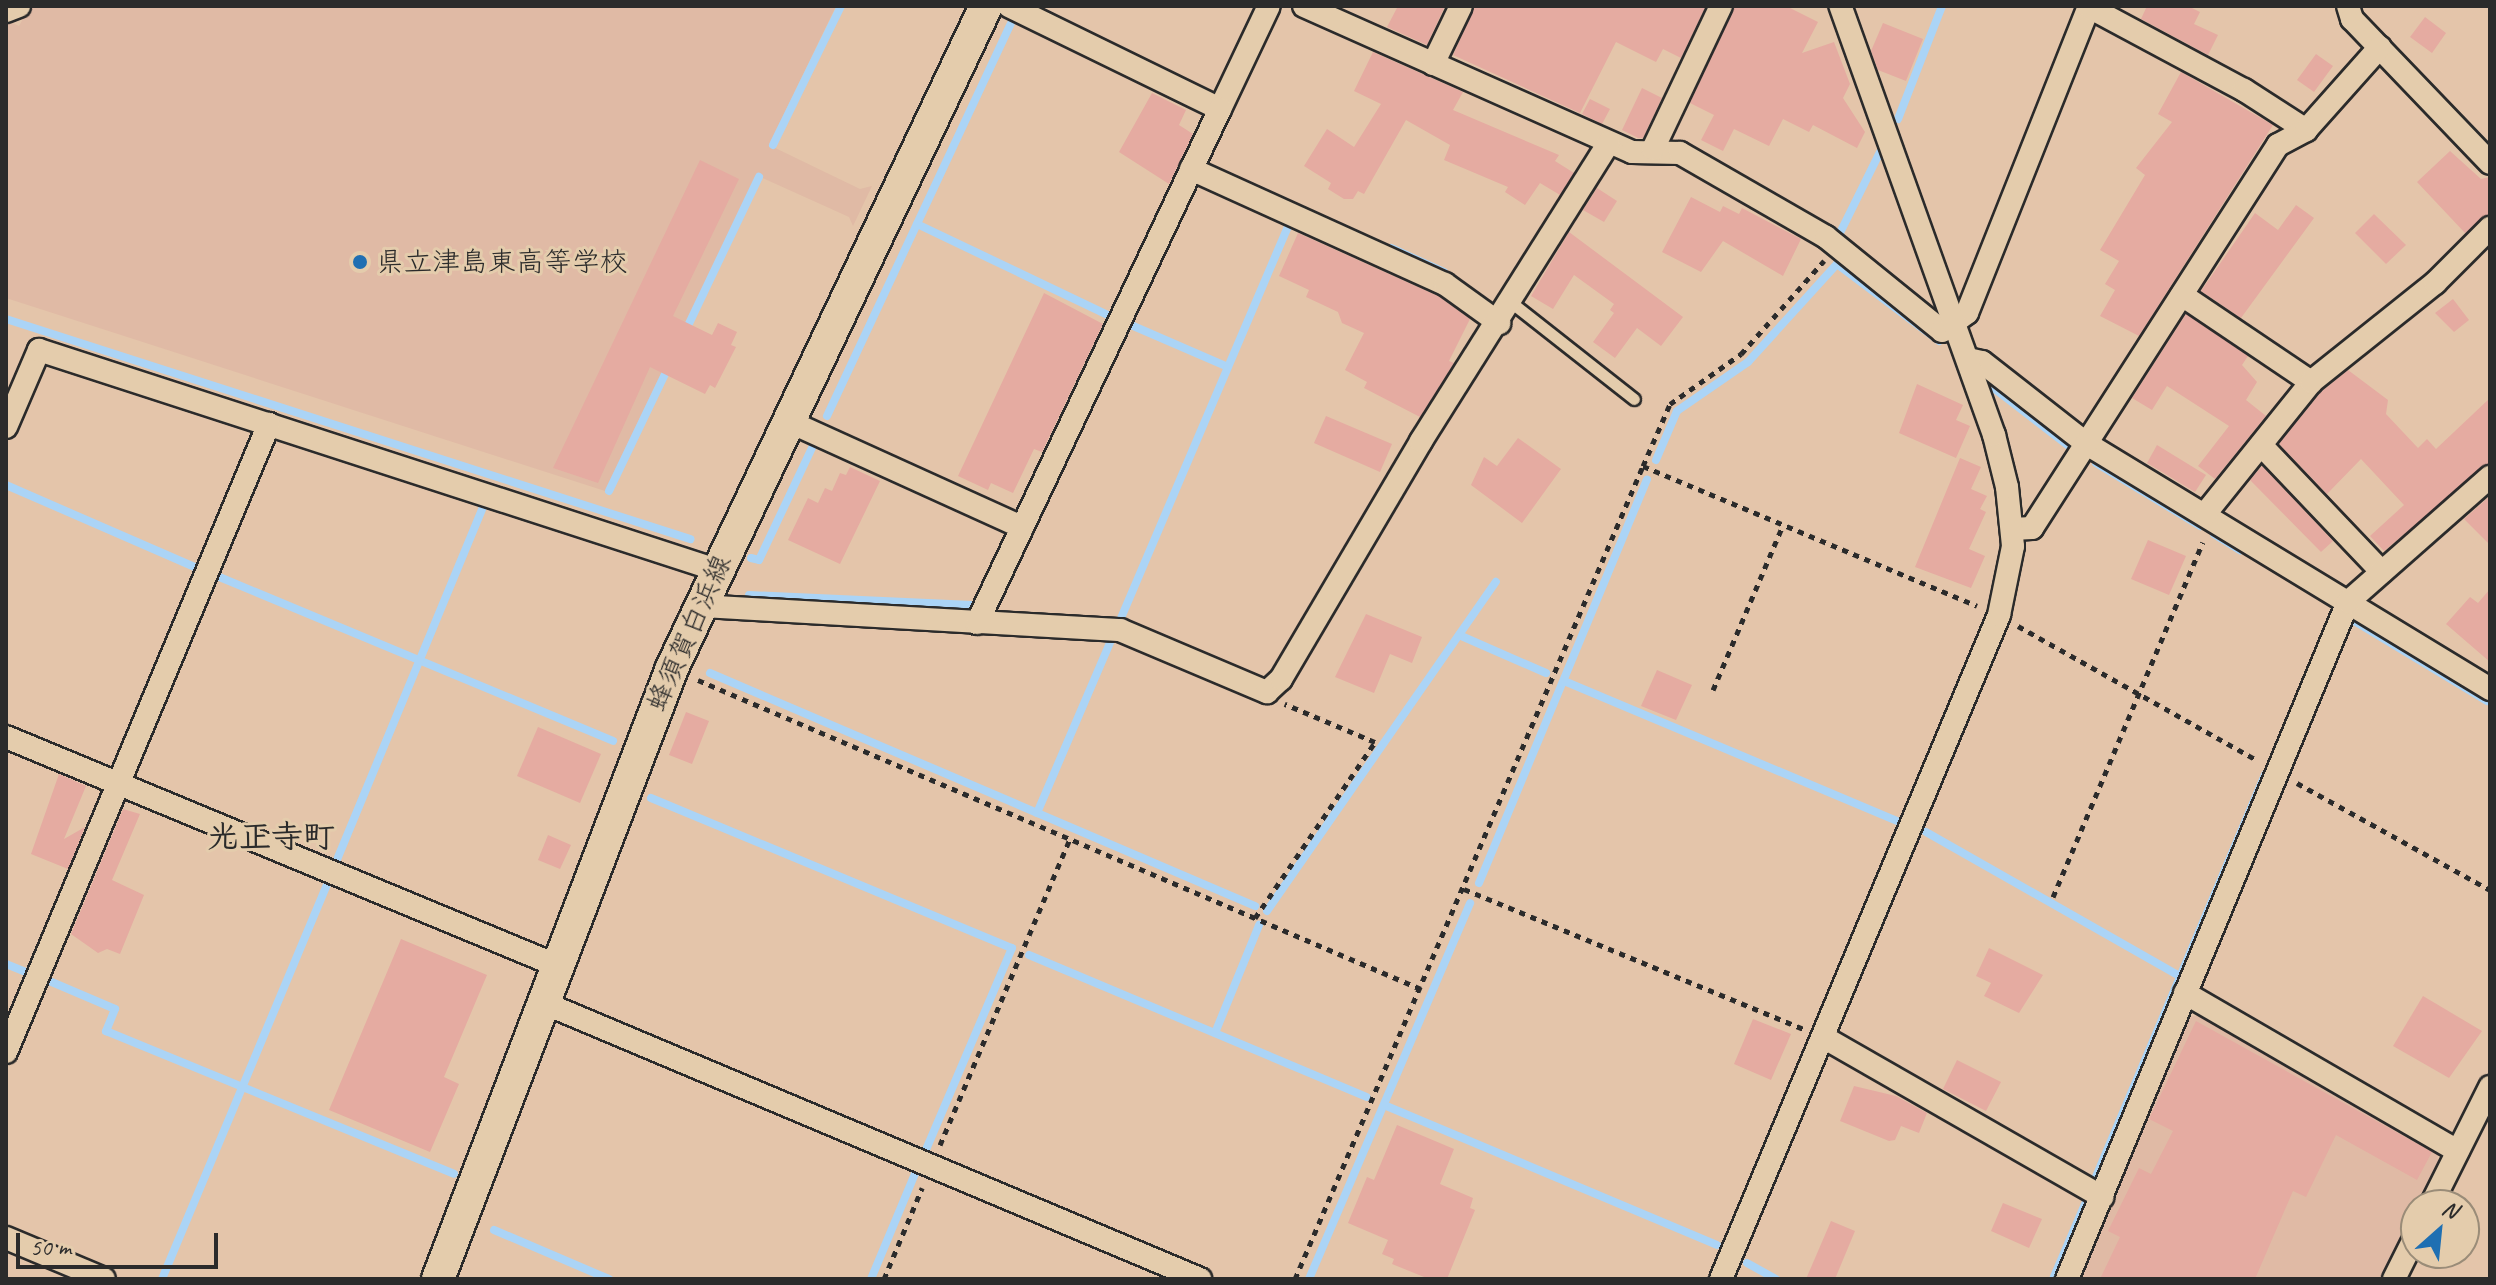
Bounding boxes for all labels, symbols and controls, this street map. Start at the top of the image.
place label: 県立津島東高等学校 [376,245,628,279]
marker: 県立津島東高等学校 [351,253,369,271]
street label: 蜂須賀白浜線 [639,549,739,717]
district label: 光正寺町 [207,818,335,856]
north arrow [2400,1189,2480,1269]
text: N [2438,1194,2462,1225]
scale bar [20,1217,222,1267]
text: 50 m [30,1232,71,1262]

